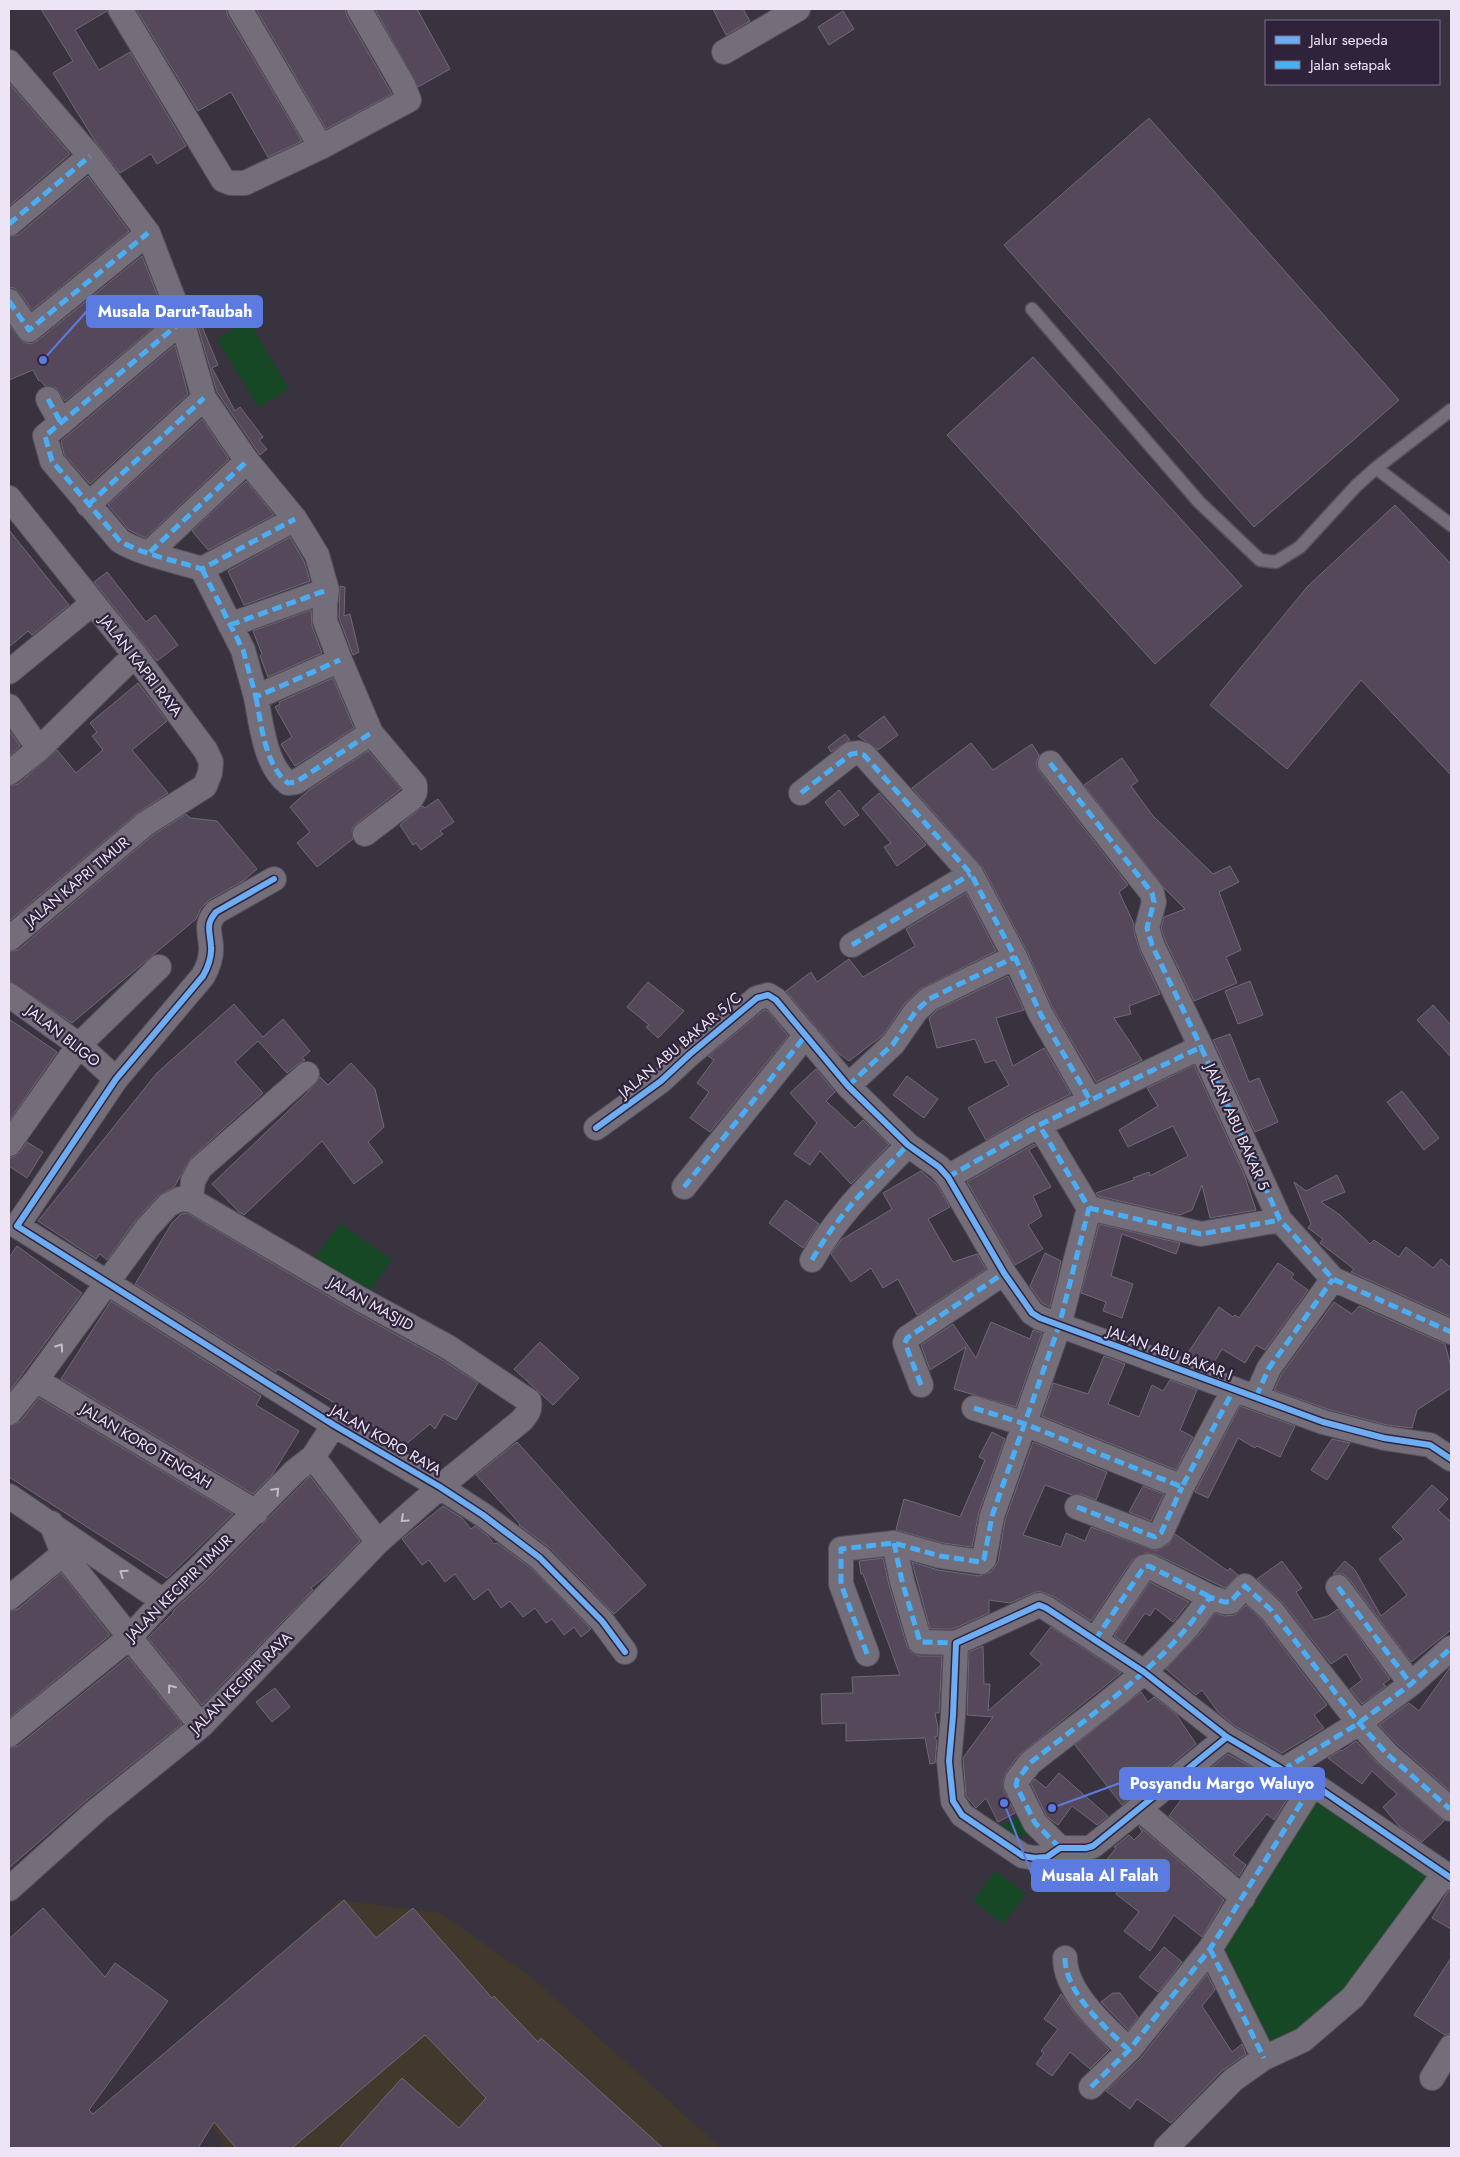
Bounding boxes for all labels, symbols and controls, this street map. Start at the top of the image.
legend [1265,20,1440,85]
text: Jalur sepeda [1308,29,1388,51]
text: Jalan setapak [1308,54,1391,76]
callout: Musala Darut-Taubah [87,296,262,327]
text: Musala Darut-Taubah [98,300,252,323]
street label: JALAN KAPRI RAYA [93,609,188,722]
street label: JALAN KAPRI TIMUR [18,831,135,934]
street label: JALAN ABU BAKAR 5/C [612,987,746,1104]
street label: JALAN BLIGO [20,999,105,1072]
street label: JALAN ABU BAKAR 5 [1198,1058,1275,1194]
street label: JALAN MASJID [323,1271,418,1337]
street label: JALAN ABU BAKAR I [1102,1319,1236,1386]
one-way arrow [54,1343,63,1353]
street label: JALAN KORO TENGAH [74,1397,216,1494]
street label: JALAN KORO RAYA [325,1398,446,1481]
one-way arrow [270,1488,279,1497]
one-way arrow [400,1513,409,1522]
street label: JALAN KECIPIR TIMUR [119,1529,238,1648]
one-way arrow [119,1570,129,1579]
street label: JALAN KECIPIR RAYA [184,1627,297,1740]
one-way arrow [168,1684,177,1694]
callout: Posyandu Margo Waluyo [1120,1768,1324,1799]
text: Posyandu Margo Waluyo [1130,1772,1314,1795]
callout: Musala Al Falah [1032,1860,1169,1891]
text: Musala Al Falah [1041,1864,1159,1887]

